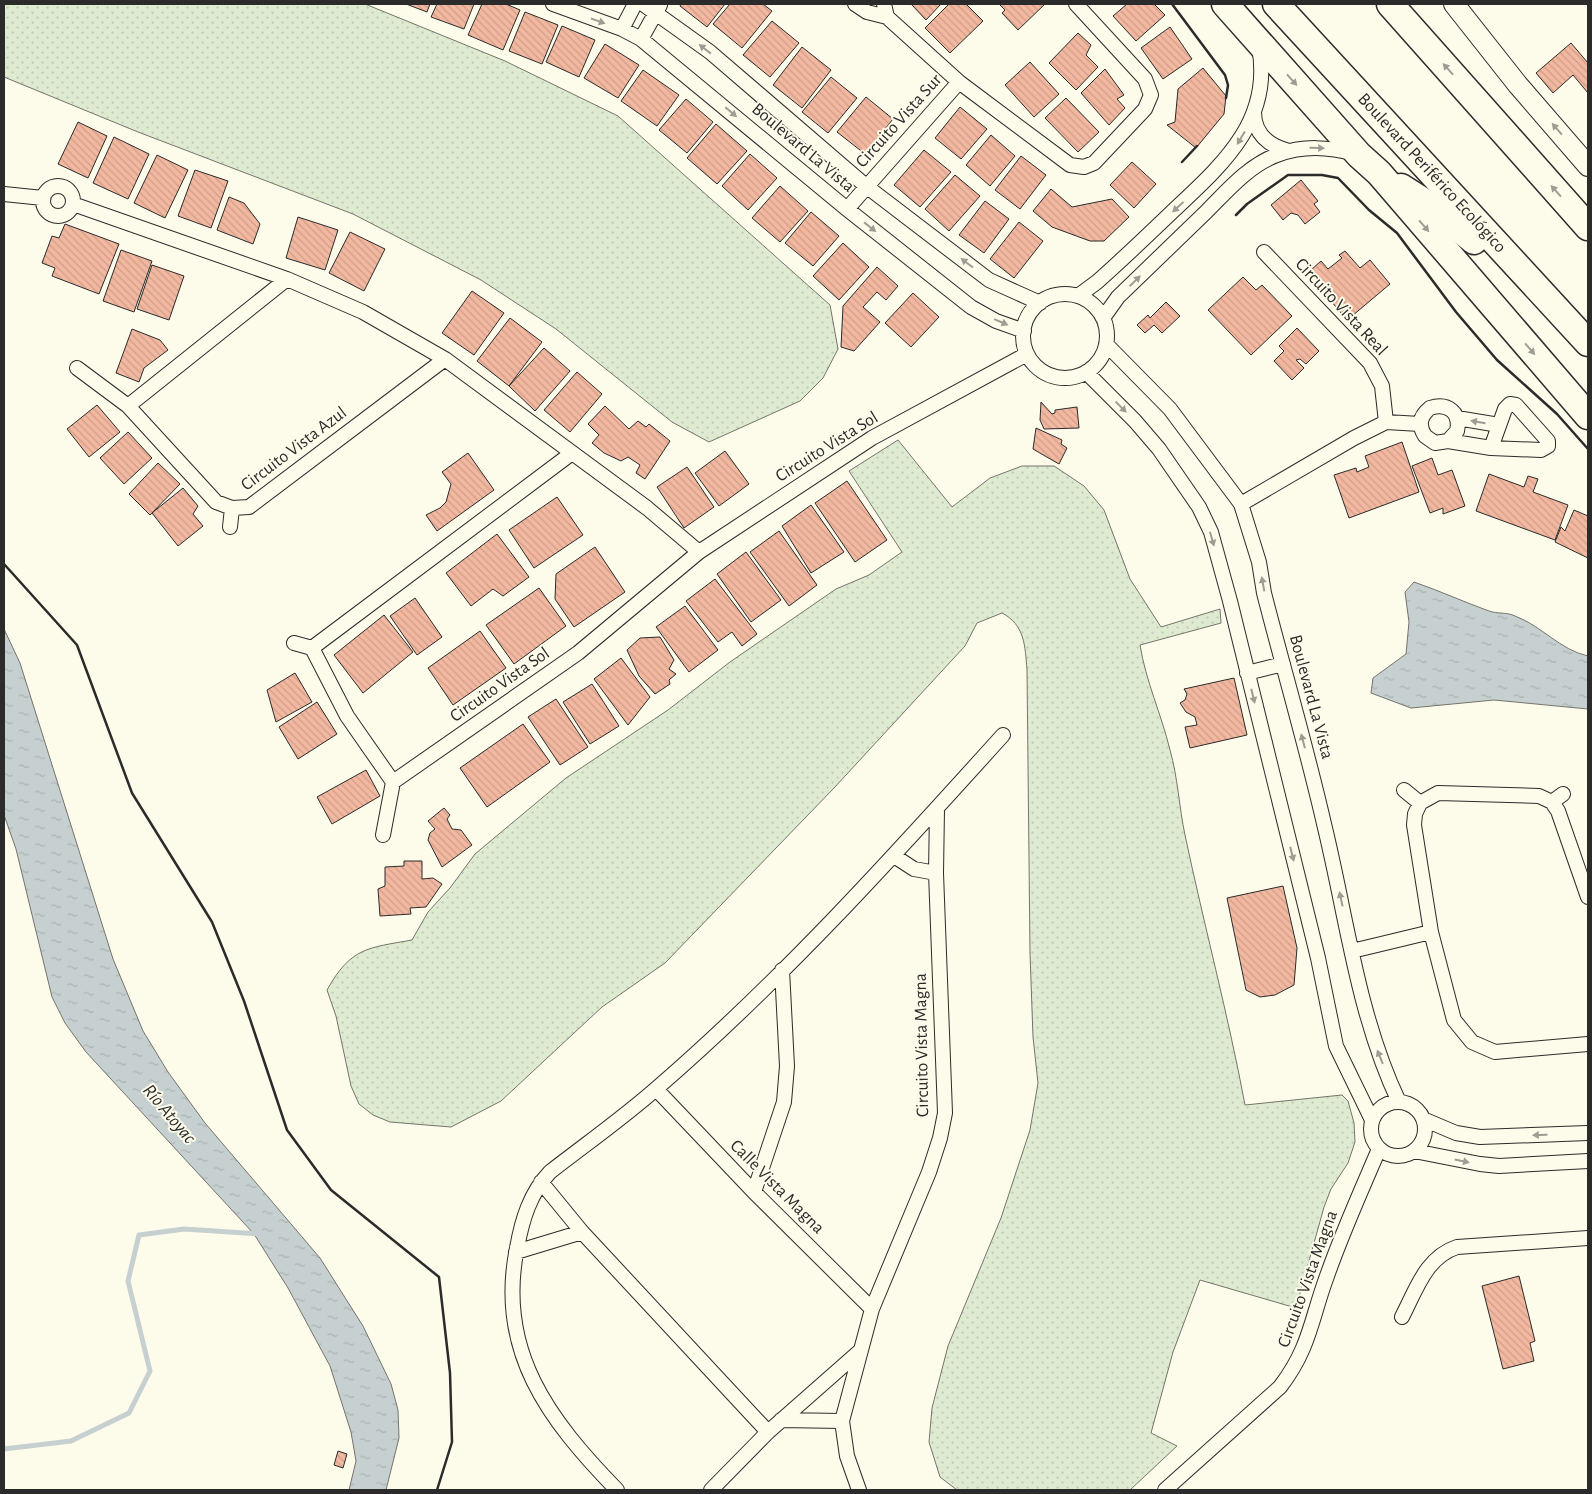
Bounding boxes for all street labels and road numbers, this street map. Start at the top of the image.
street label: Circuito Vista Sur [853,71,946,171]
street label: Boulevard Periférico Ecológico [1354,90,1509,257]
street label: Boulevard La Vista [748,100,858,196]
street label: Circuito Vista Real [1291,255,1391,359]
street label: Circuito Vista Azul [238,404,350,494]
street label: Circuito Vista Sol [773,408,881,486]
street label: Boulevard La Vista [1286,633,1336,761]
street label: Circuito Vista Sol [447,644,553,726]
street label: Circuito Vista Magna [912,973,932,1117]
street label: Calle Vista Magna [727,1137,827,1237]
street label: Circuito Vista Magna [1275,1208,1341,1350]

